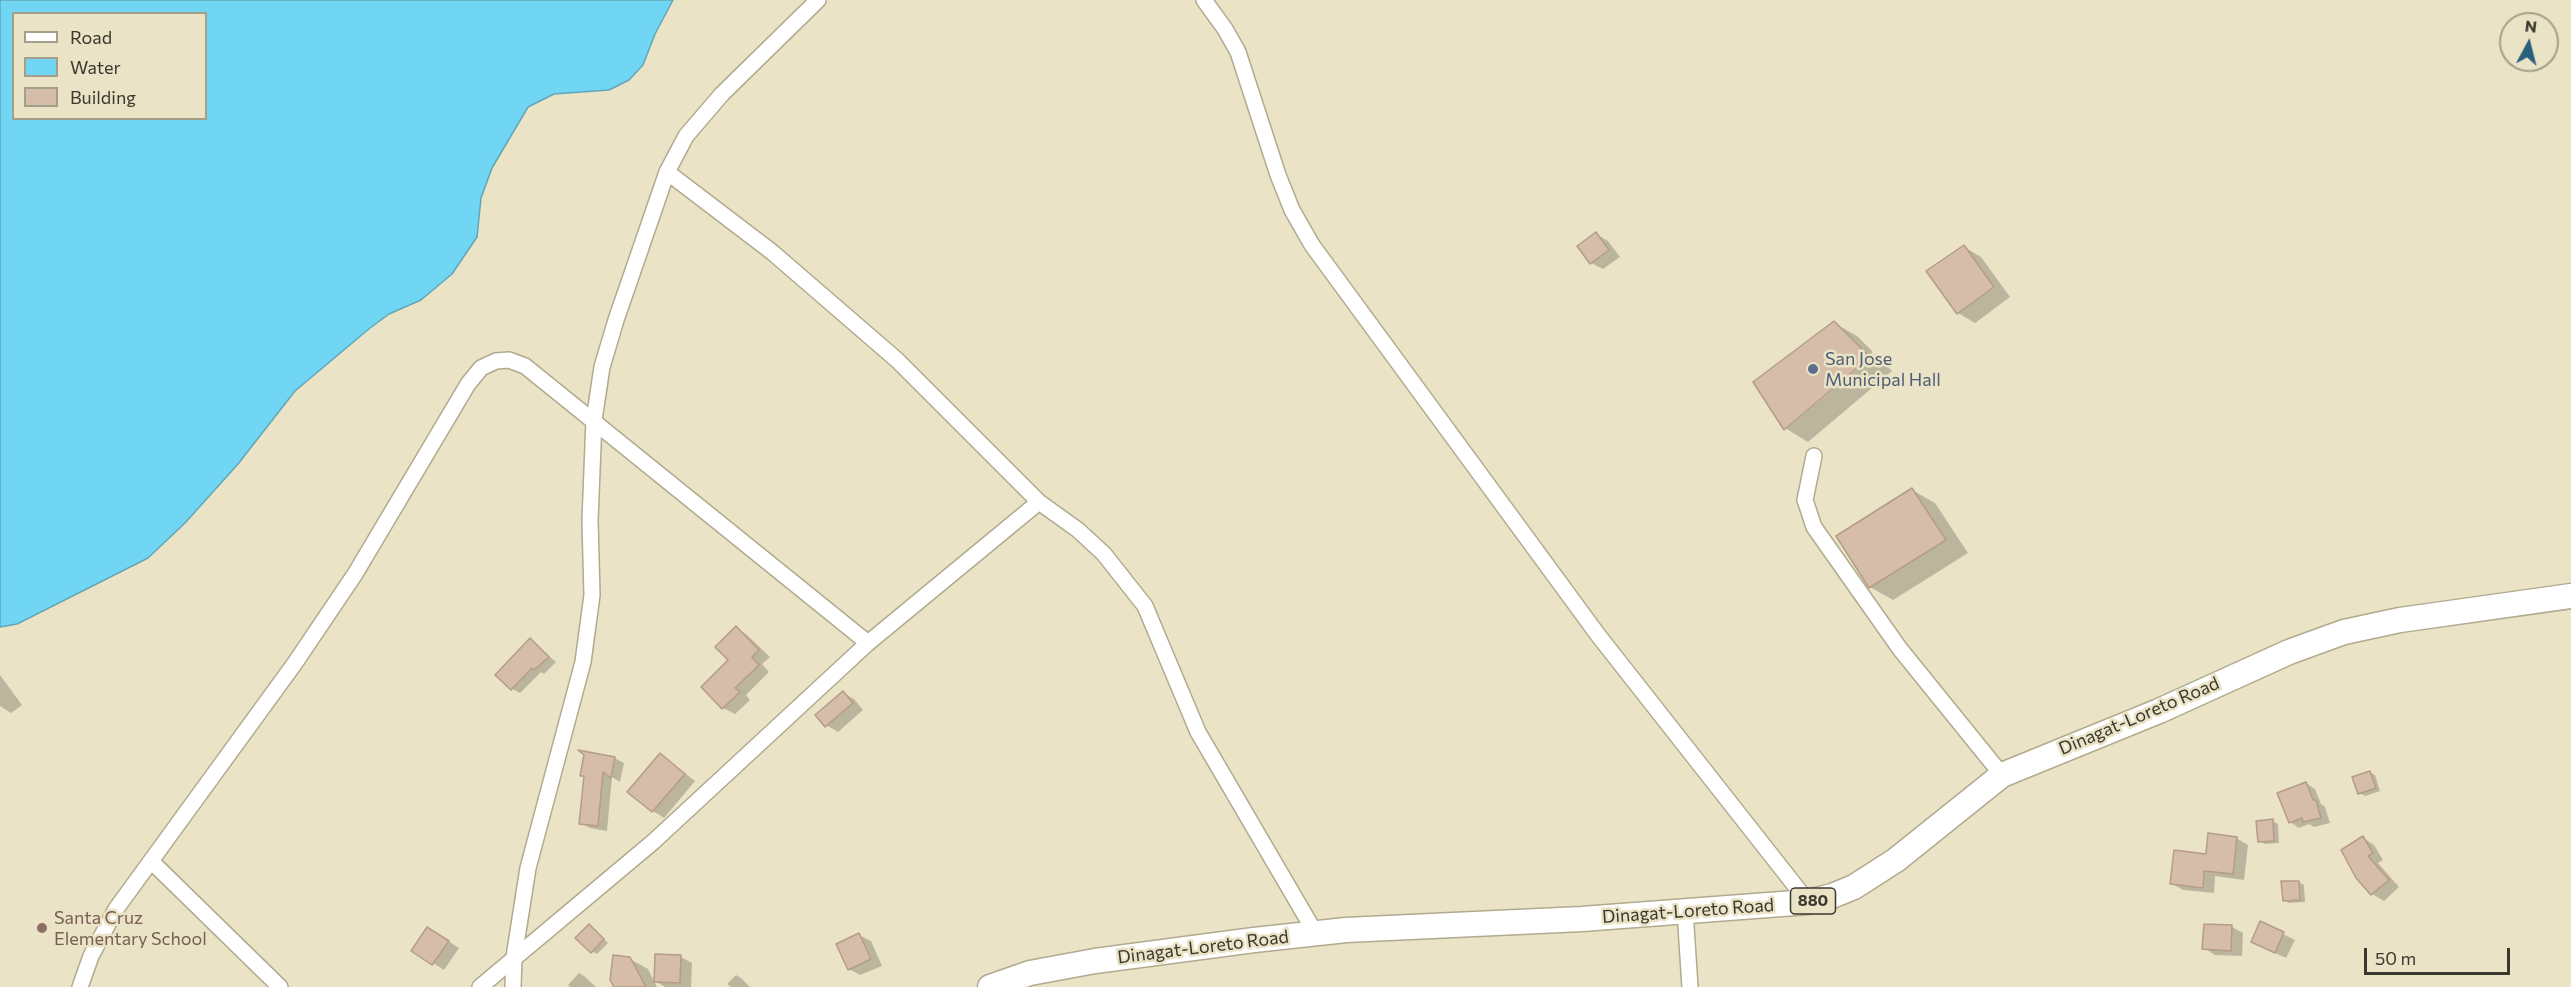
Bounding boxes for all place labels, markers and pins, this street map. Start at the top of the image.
place label: San Jose Municipal Hall [1825,348,1941,391]
marker: San Jose Municipal Hall [1806,362,1820,376]
place label: Santa Cruz Elementary School [54,907,207,950]
marker: Santa Cruz Elementary School [35,921,49,935]

